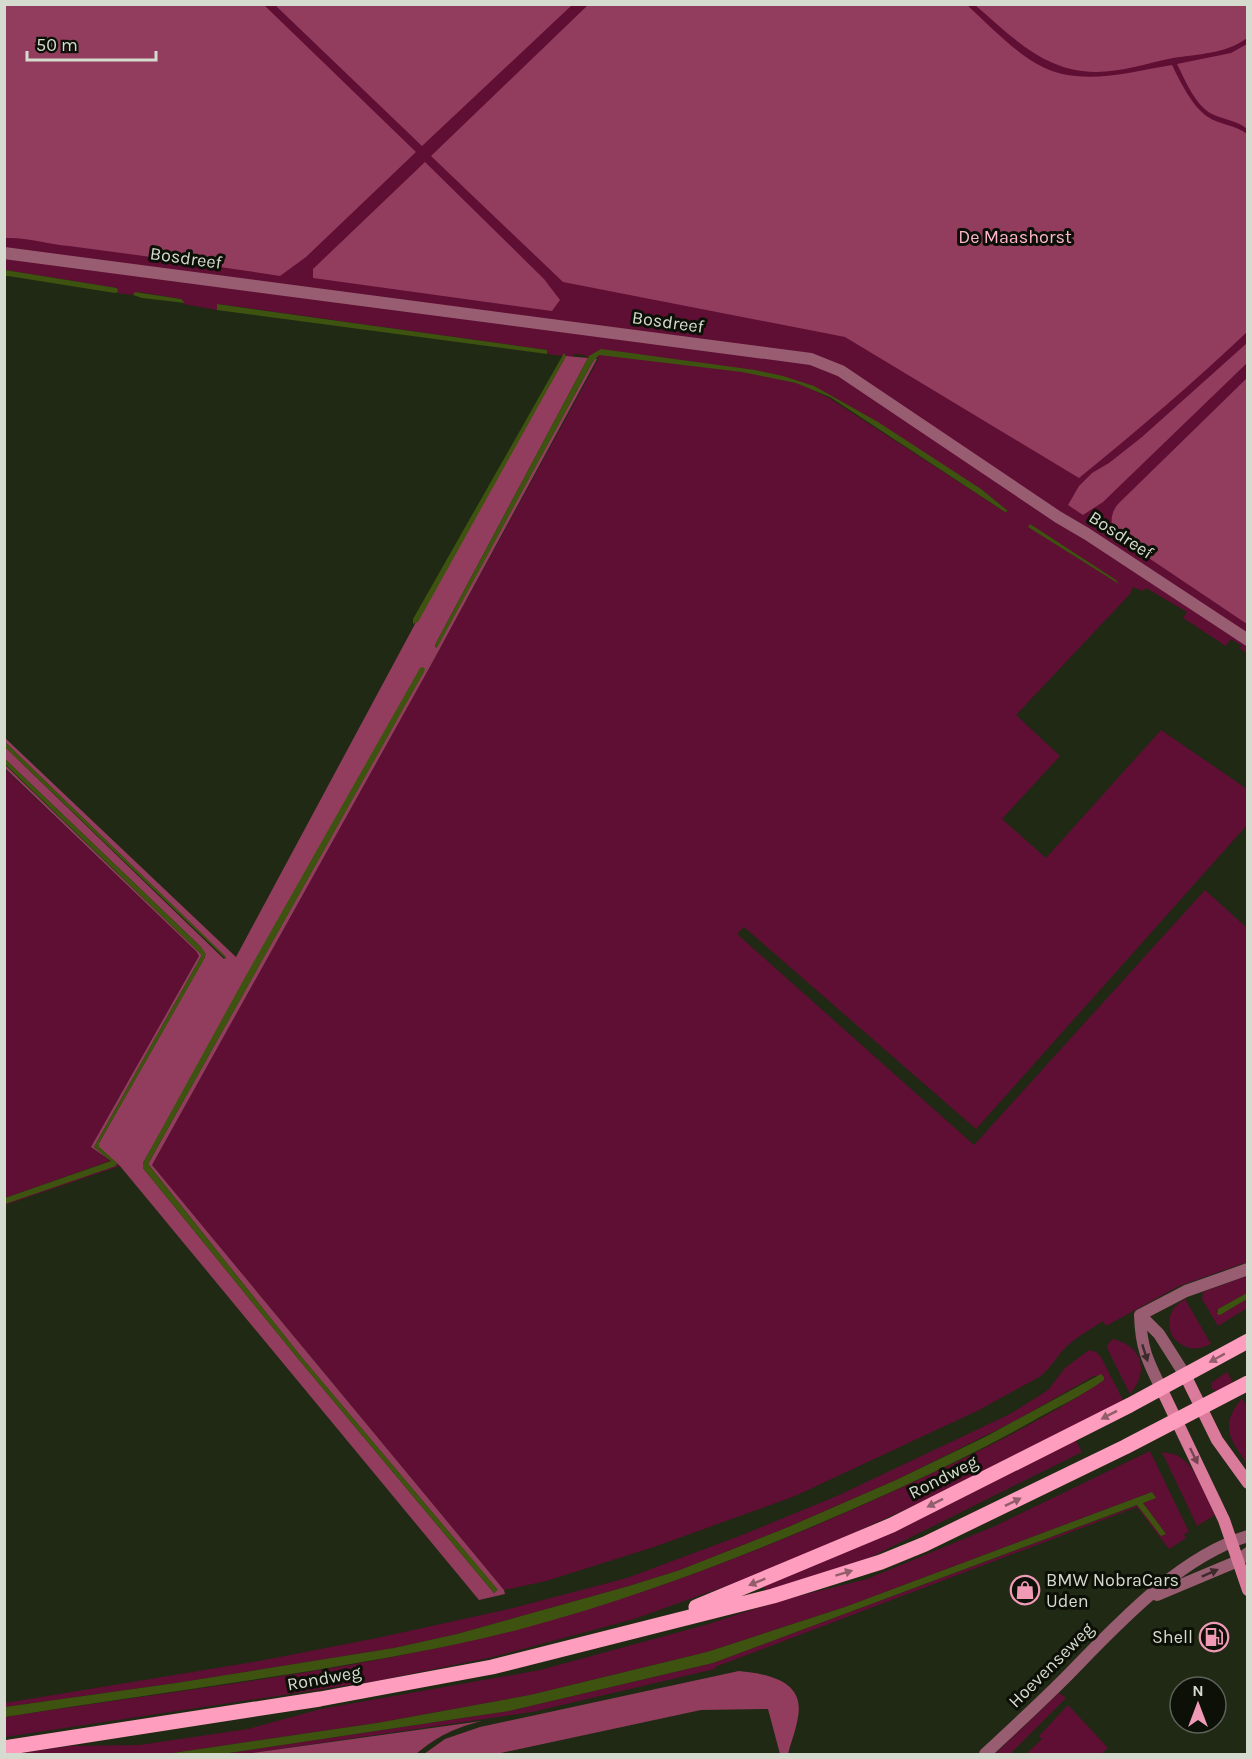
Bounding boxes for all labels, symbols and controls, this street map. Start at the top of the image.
scale bar [27,24,156,62]
text: 50 m [36,34,78,56]
park label: De Maashorst [958,226,1072,248]
street label: Bosdreef [149,242,224,274]
street label: Bosdreef [631,306,706,338]
street label: Bosdreef [1085,506,1158,564]
one-way arrow [1141,1344,1151,1362]
one-way arrow [1208,1353,1225,1363]
one-way arrow [1100,1411,1117,1420]
one-way arrow [1189,1448,1198,1465]
street label: Rondweg [905,1450,981,1504]
one-way arrow [1004,1497,1021,1507]
one-way arrow [926,1499,943,1508]
one-way arrow [835,1568,853,1578]
one-way arrow [1201,1568,1219,1578]
place label: BMW NobraCars Uden [1046,1569,1179,1612]
shop icon: BMW NobraCars Uden [1009,1574,1041,1606]
one-way arrow [747,1577,765,1587]
street label: Hoevenseweg [1004,1618,1098,1712]
fuel station icon: Shell [1198,1621,1230,1653]
place label: Shell [1152,1626,1193,1648]
street label: Rondweg [285,1661,363,1695]
north arrow [1168,1675,1228,1735]
text: N [1192,1681,1204,1700]

